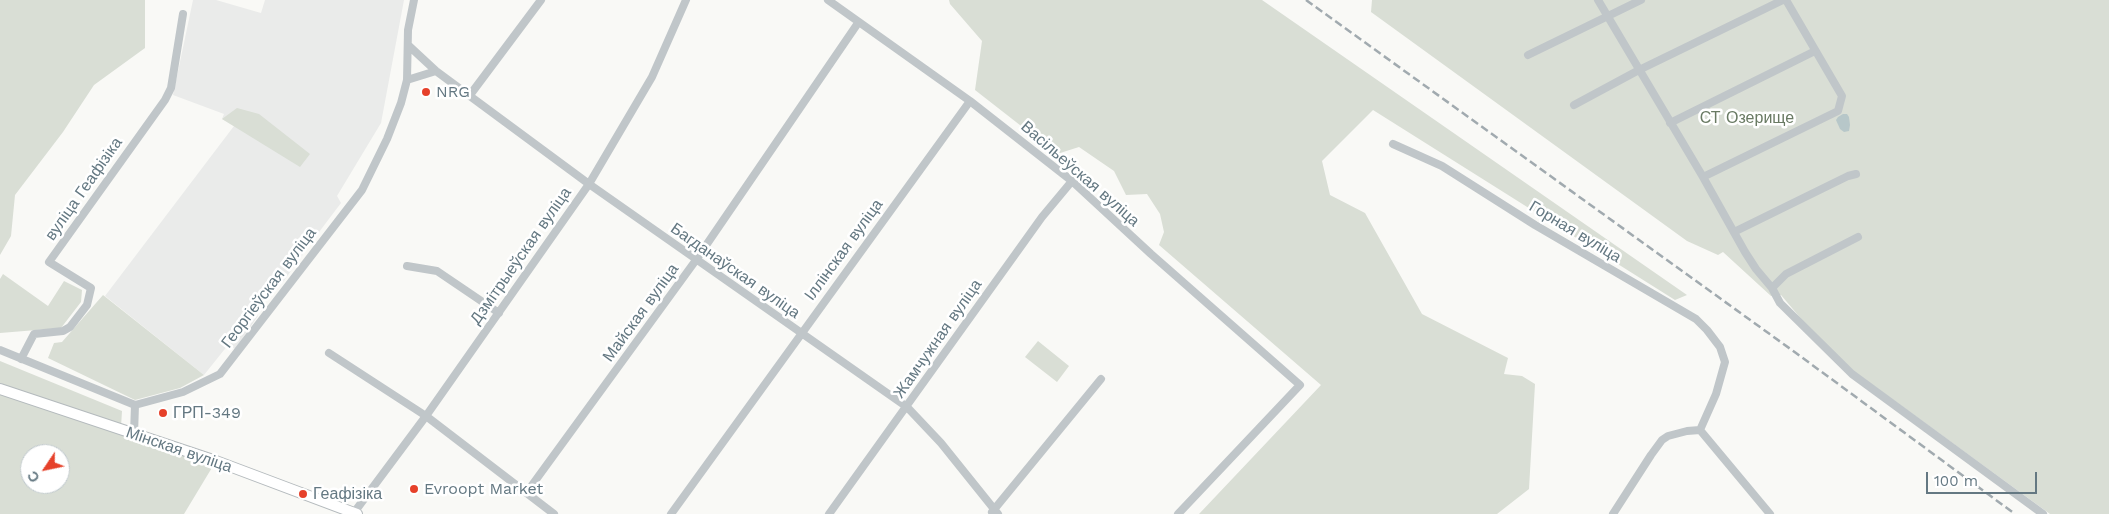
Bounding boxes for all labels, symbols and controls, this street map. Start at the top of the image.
place label: NRG [436,82,470,102]
marker: NRG [420,86,432,98]
park label: СТ Озерище [1700,108,1794,128]
street label: Васільеўская вуліца [1017,117,1143,231]
street label: вуліца Геафізіка [41,134,127,244]
street label: Дзмітрыеўская вуліца [466,184,576,328]
street label: Іллінская вуліца [801,196,887,304]
street label: Горная вуліца [1525,197,1625,267]
street label: Багданаўская вуліца [667,219,803,323]
street label: Георгіеўская вуліца [217,224,321,352]
street label: Майская вуліца [599,260,683,366]
street label: Жамчужная вуліца [890,276,986,402]
place label: ГРП-349 [173,403,241,423]
marker: ГРП-349 [157,407,169,419]
street label: Мінская вуліца [123,423,235,477]
north arrow [20,444,70,494]
scale bar [1929,462,2040,494]
text: С [24,468,43,485]
text: 100 m [1934,472,1978,490]
place label: Evroopt Market [424,479,543,499]
marker: Evroopt Market [408,483,420,495]
place label: Геафізіка [313,484,382,504]
marker: Геафізіка [297,488,309,500]

